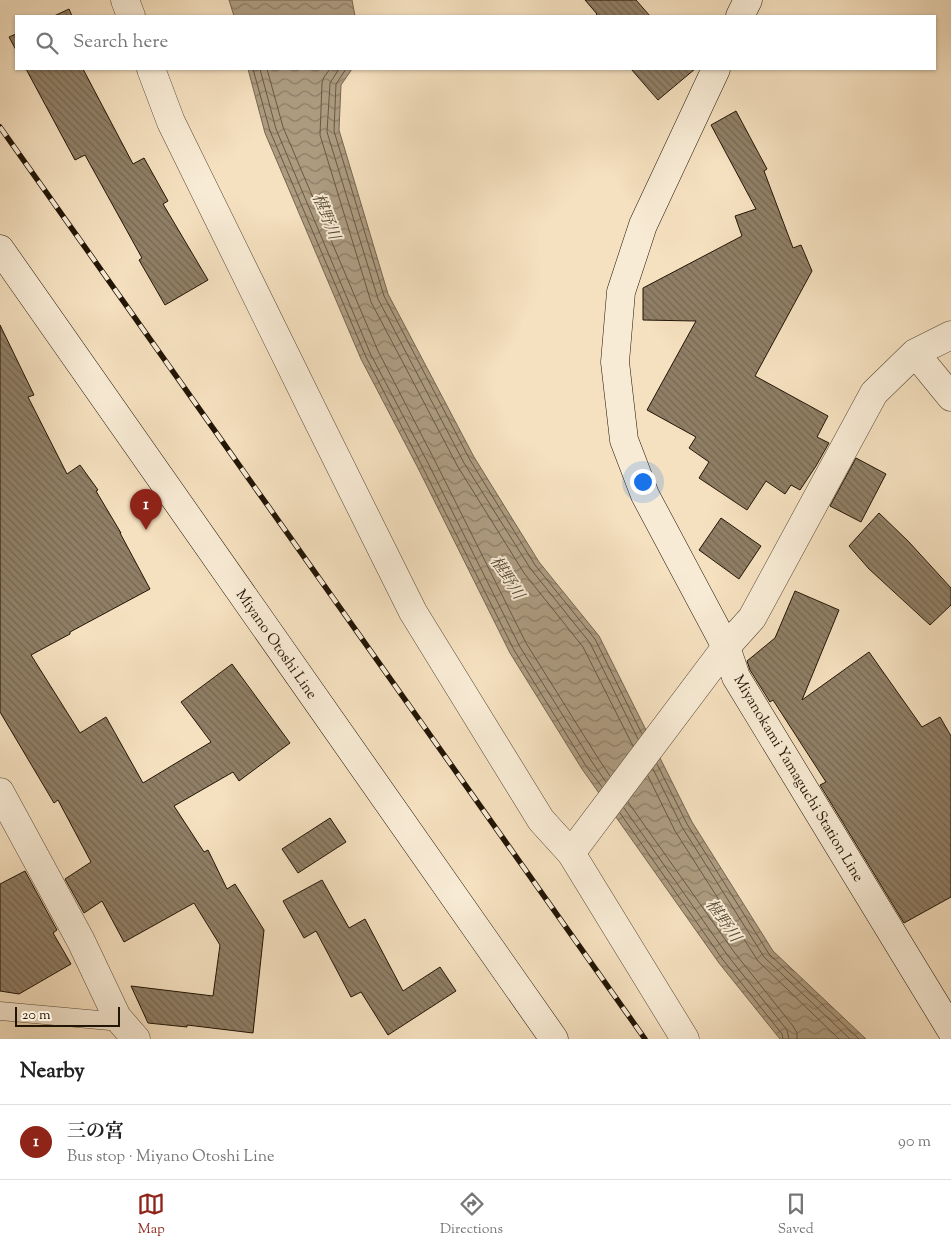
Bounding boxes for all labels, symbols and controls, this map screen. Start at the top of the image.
search box [15,15,936,70]
icon: search [33,29,61,57]
text: Search here [73,29,168,56]
water label: 椹野川 [305,190,345,245]
your location [630,469,656,495]
pin: 1 [130,489,162,530]
water label: 椹野川 [483,552,530,606]
street label: Miyano Otoshi Line [230,586,322,704]
street label: Miyanokami Yamaguchi Station Line [727,671,868,886]
water label: 椹野川 [699,895,746,949]
scale bar [15,1004,120,1027]
text: 20 m [22,1006,51,1026]
text: Nearby [20,1057,85,1087]
text: 三の宮 [67,1119,124,1146]
text: 1 [33,1131,39,1154]
text: 90 m [898,1131,931,1154]
text: Bus stop · Miyano Otoshi Line [67,1146,275,1169]
tab: Map [137,1190,165,1240]
tab: Directions [440,1190,503,1240]
tab: Saved [778,1190,814,1240]

